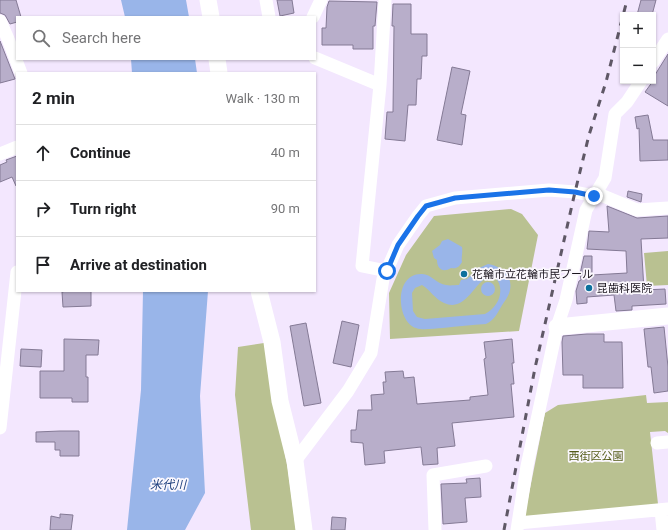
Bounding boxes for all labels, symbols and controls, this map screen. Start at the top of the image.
map controls [620,12,656,84]
button: + [620,12,656,48]
search box [16,16,316,60]
icon: search [30,27,52,49]
text: Search here [62,29,141,47]
button: − [620,48,656,84]
text: 2 min [32,88,75,108]
text: Walk · 130 m [225,91,300,106]
icon: ahead [32,142,54,164]
text: Continue [70,144,131,162]
text: 40 m [271,145,300,160]
route end [585,187,603,205]
icon: right [32,198,54,220]
text: Turn right [70,200,136,218]
text: 90 m [271,201,300,216]
icon: arrive [32,254,54,276]
text: Arrive at destination [70,256,207,274]
route start [378,262,396,280]
place label: 花輪市立花輪市民プール [472,268,593,281]
marker: 花輪市立花輪市民プール [459,269,469,279]
place label: 昆歯科医院 [597,282,652,295]
marker: 昆歯科医院 [584,283,594,293]
park label: 西街区公園 [569,450,624,463]
water label: 米代川 [150,478,188,492]

